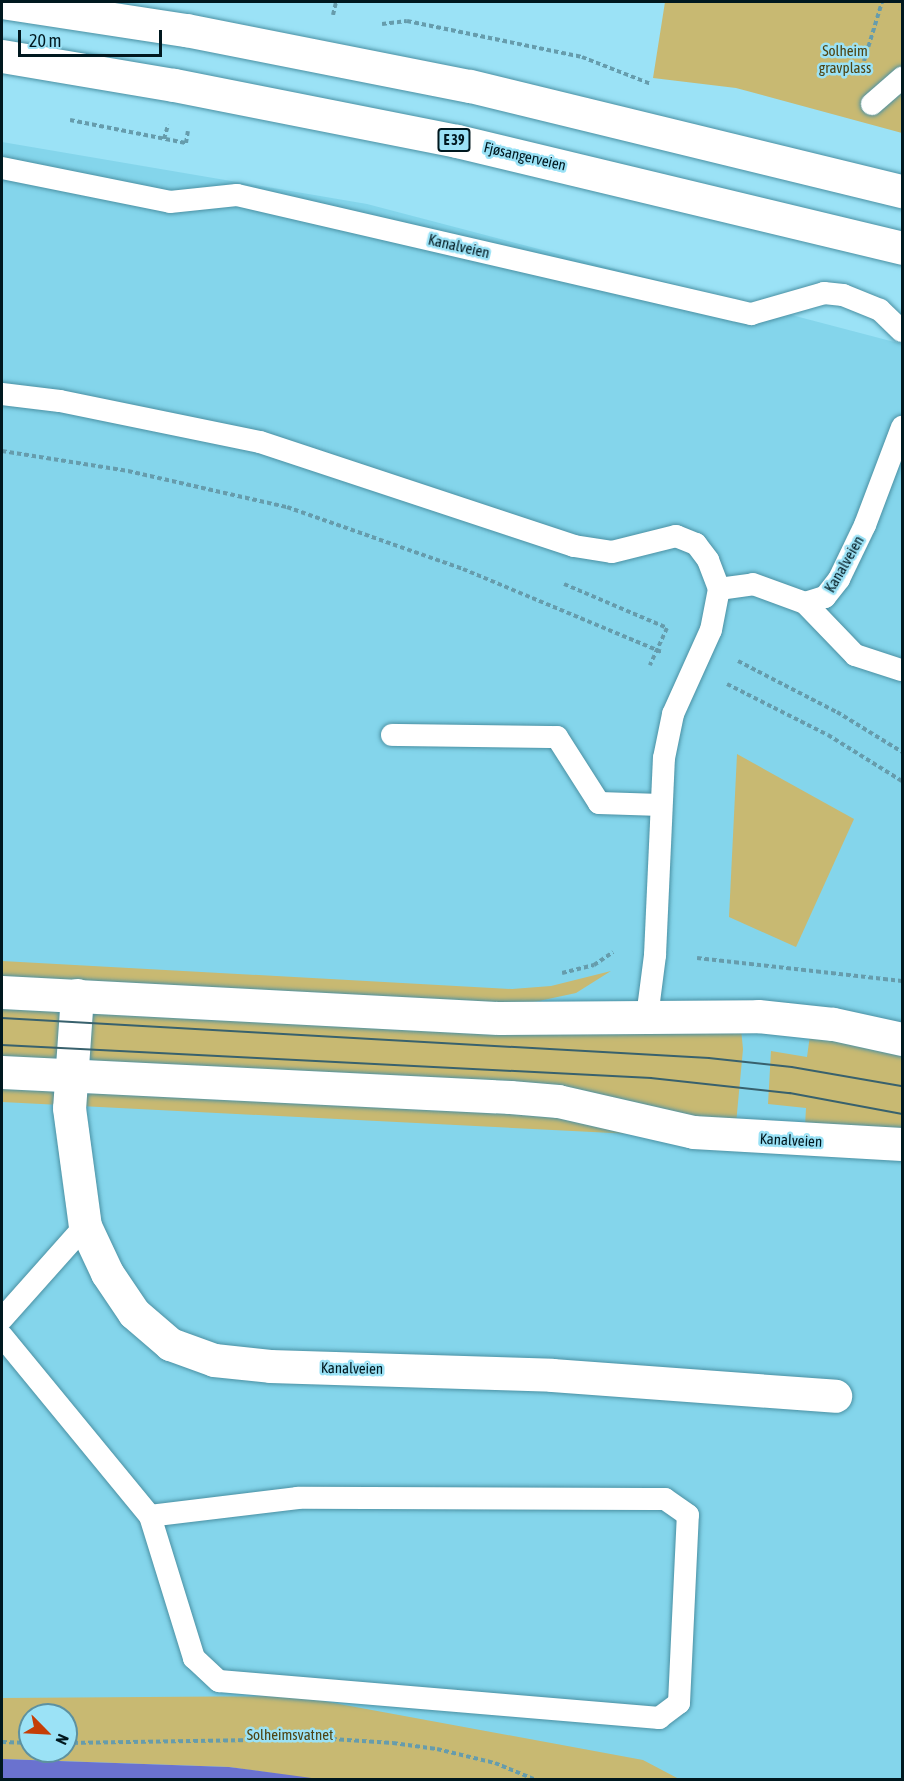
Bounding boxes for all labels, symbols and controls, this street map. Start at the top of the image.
scale bar [21,18,165,56]
text: 20 m [29,30,61,51]
park label: Solheim gravplass [819,41,871,76]
road number: E 39 [436,129,472,151]
street label: Fjøsangerveien [482,138,568,174]
street label: Kanalveien [427,230,491,262]
street label: Kanalveien [821,532,867,596]
street label: Kanalveien [759,1129,823,1151]
street label: Kanalveien [321,1358,383,1378]
north arrow [18,1703,78,1763]
park label: Solheimsvatnet [247,1726,333,1744]
text: N [52,1732,73,1747]

